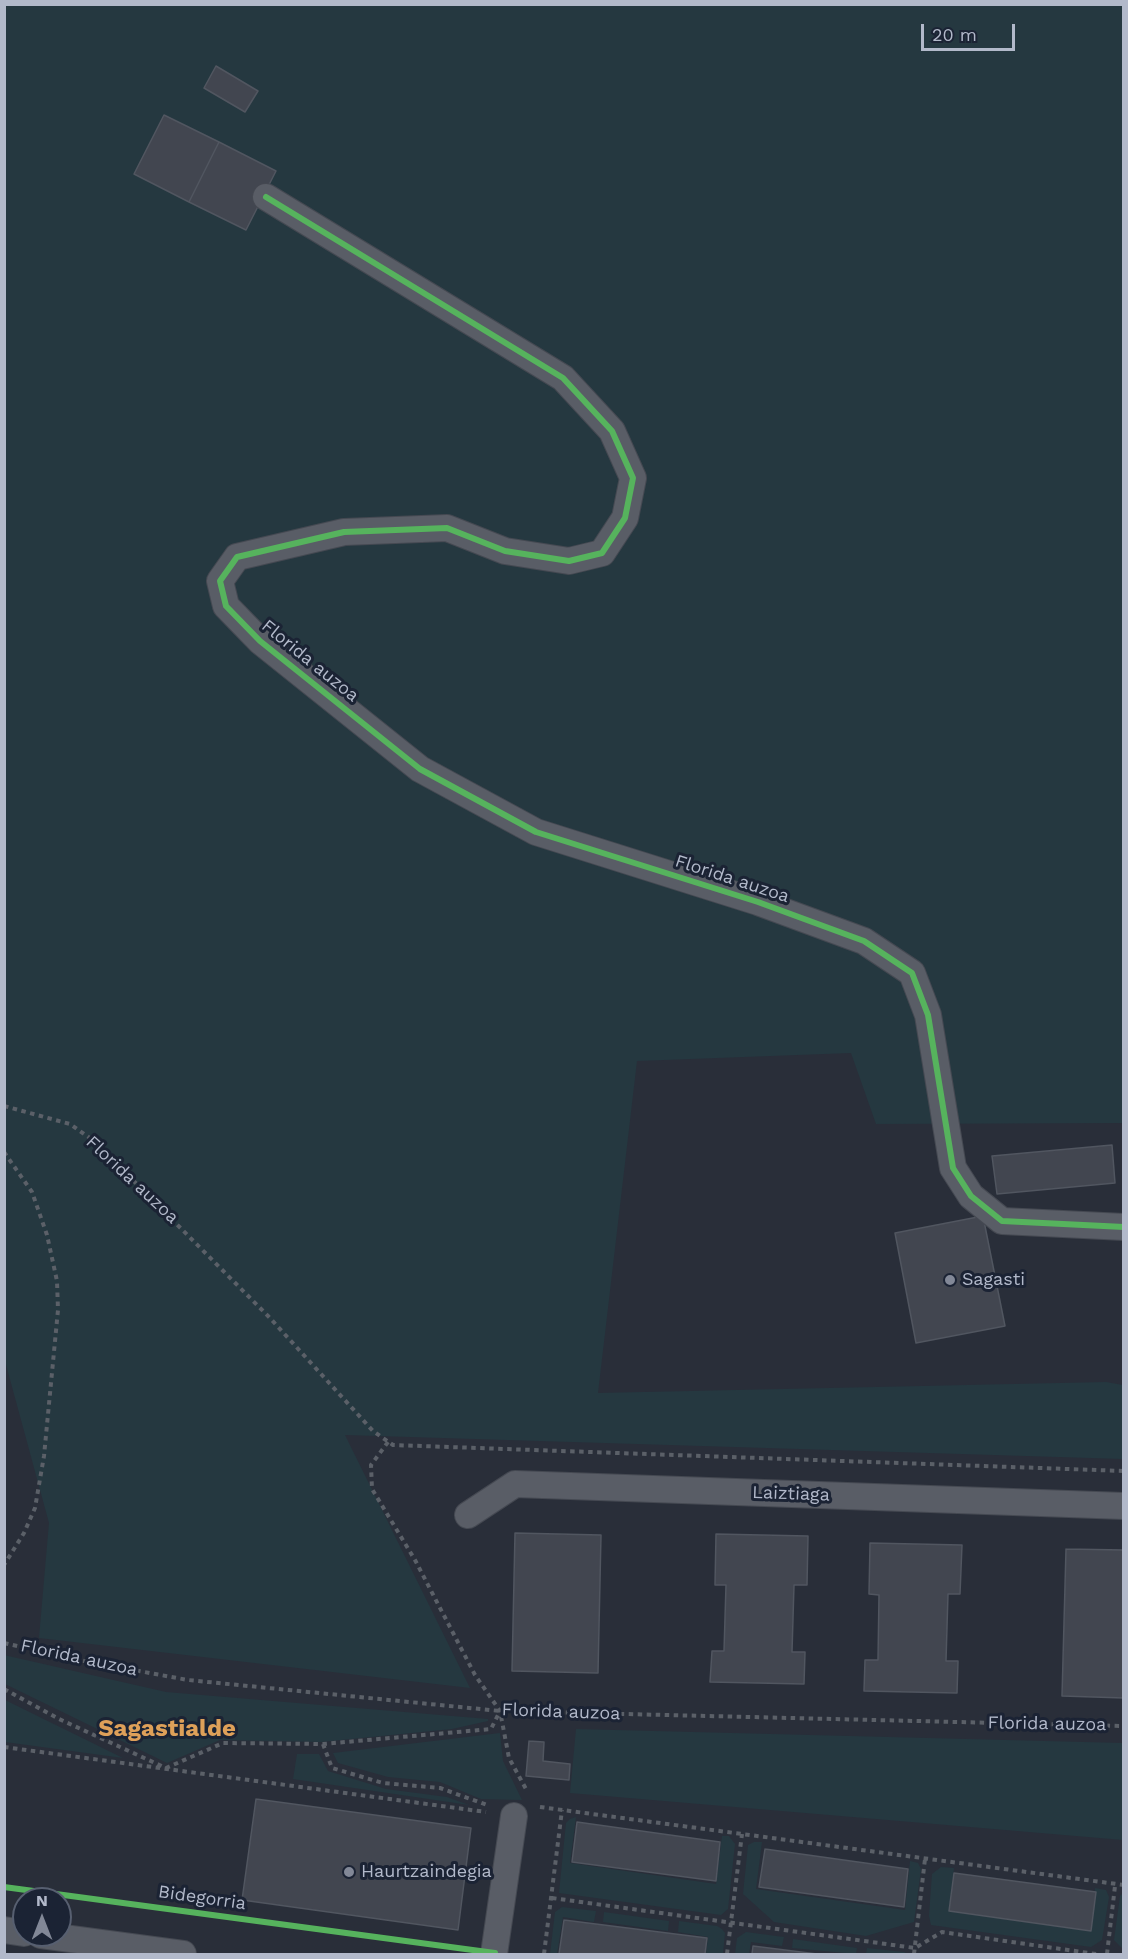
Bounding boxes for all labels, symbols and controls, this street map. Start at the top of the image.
scale bar [924,12,1018,50]
text: 20 m [932,24,977,45]
street label: Florida auzoa [257,615,363,707]
street label: Florida auzoa [672,850,792,908]
street label: Florida auzoa [81,1132,183,1228]
place label: Sagasti [962,1269,1025,1291]
marker: Sagasti [943,1273,957,1287]
street label: Laiztiaga [752,1482,830,1506]
street label: Florida auzoa [19,1635,139,1681]
street label: Florida auzoa [501,1699,621,1725]
street label: Florida auzoa [987,1712,1107,1736]
district label: Sagastialde [98,1715,236,1743]
place label: Haurtzaindegia [361,1861,492,1883]
marker: Haurtzaindegia [342,1865,356,1879]
street label: Bidegorria [157,1881,247,1915]
north arrow [12,1887,72,1947]
text: N [36,1891,48,1910]

